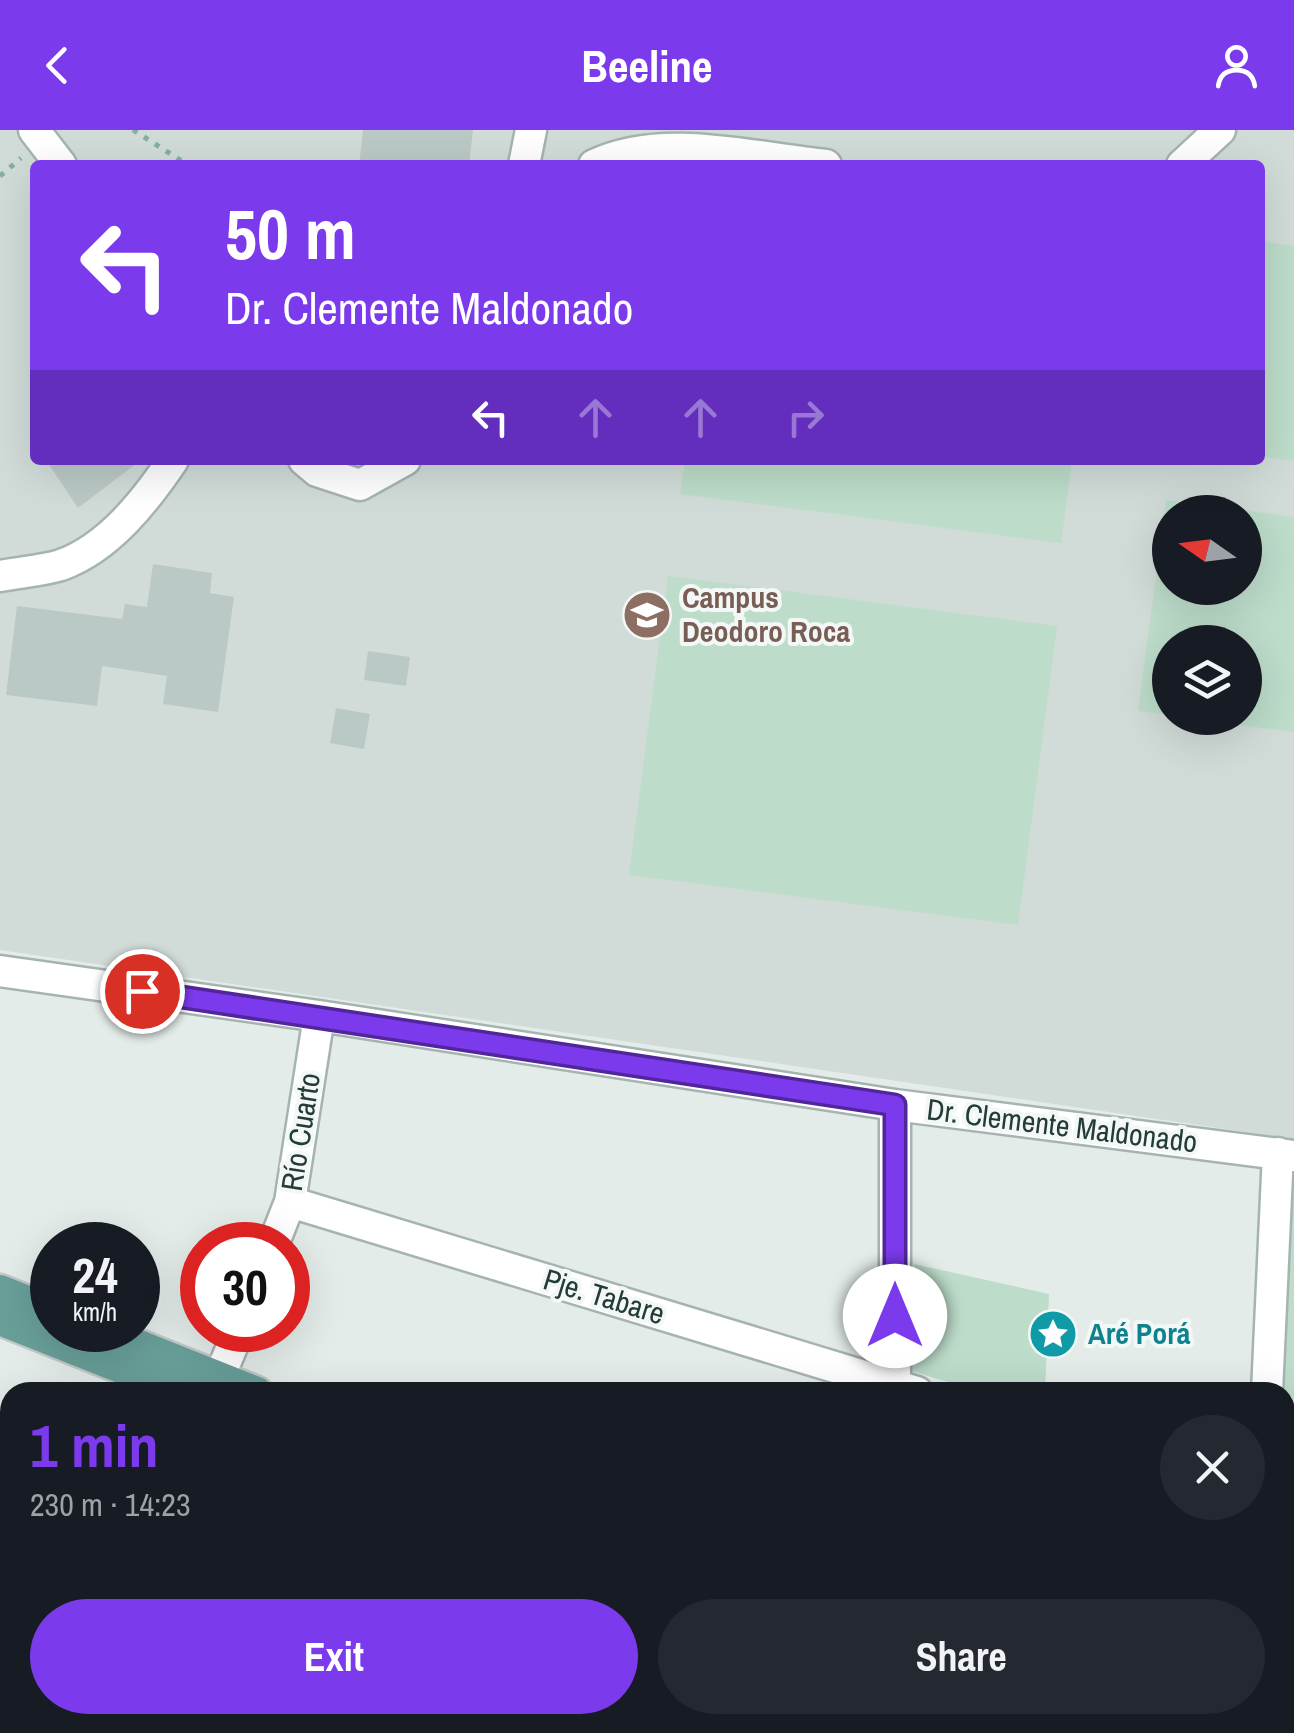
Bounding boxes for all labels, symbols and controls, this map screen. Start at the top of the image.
text: Beeline [581,35,713,96]
icon: back [30,38,85,93]
icon: person [1209,38,1264,93]
text: 50 m [225,187,356,281]
icon: left [60,200,190,330]
text: Dr. Clemente Maldonado [225,277,633,338]
icon: left [463,390,518,445]
icon: ahead [568,390,623,445]
icon: ahead [673,390,728,445]
icon: right [778,390,833,445]
north arrow [1152,495,1262,605]
map controls [1152,495,1262,735]
place label: Campus Deodoro Roca [682,577,850,651]
school or university icon: Campus Deodoro Roca [621,589,673,641]
button: layers [1152,625,1262,735]
pin [100,949,185,1034]
icon: arrive [115,964,170,1019]
street label: Río Cuarto [271,1070,329,1194]
street label: Dr. Clemente Maldonado [925,1089,1200,1161]
speed limit sign: 30 [180,1222,310,1352]
text: 24 [72,1241,118,1309]
street label: Pje. Tabare [539,1259,670,1333]
position arrow [843,1264,947,1368]
text: km/h [73,1295,117,1329]
place icon: Aré Porá [1027,1308,1079,1360]
place label: Aré Porá [1088,1313,1191,1353]
text: 1 min [30,1405,159,1486]
button: close [1160,1415,1265,1520]
text: 230 m · 14:23 [30,1483,190,1526]
button: Exit [30,1599,638,1714]
button: Share [658,1599,1265,1714]

